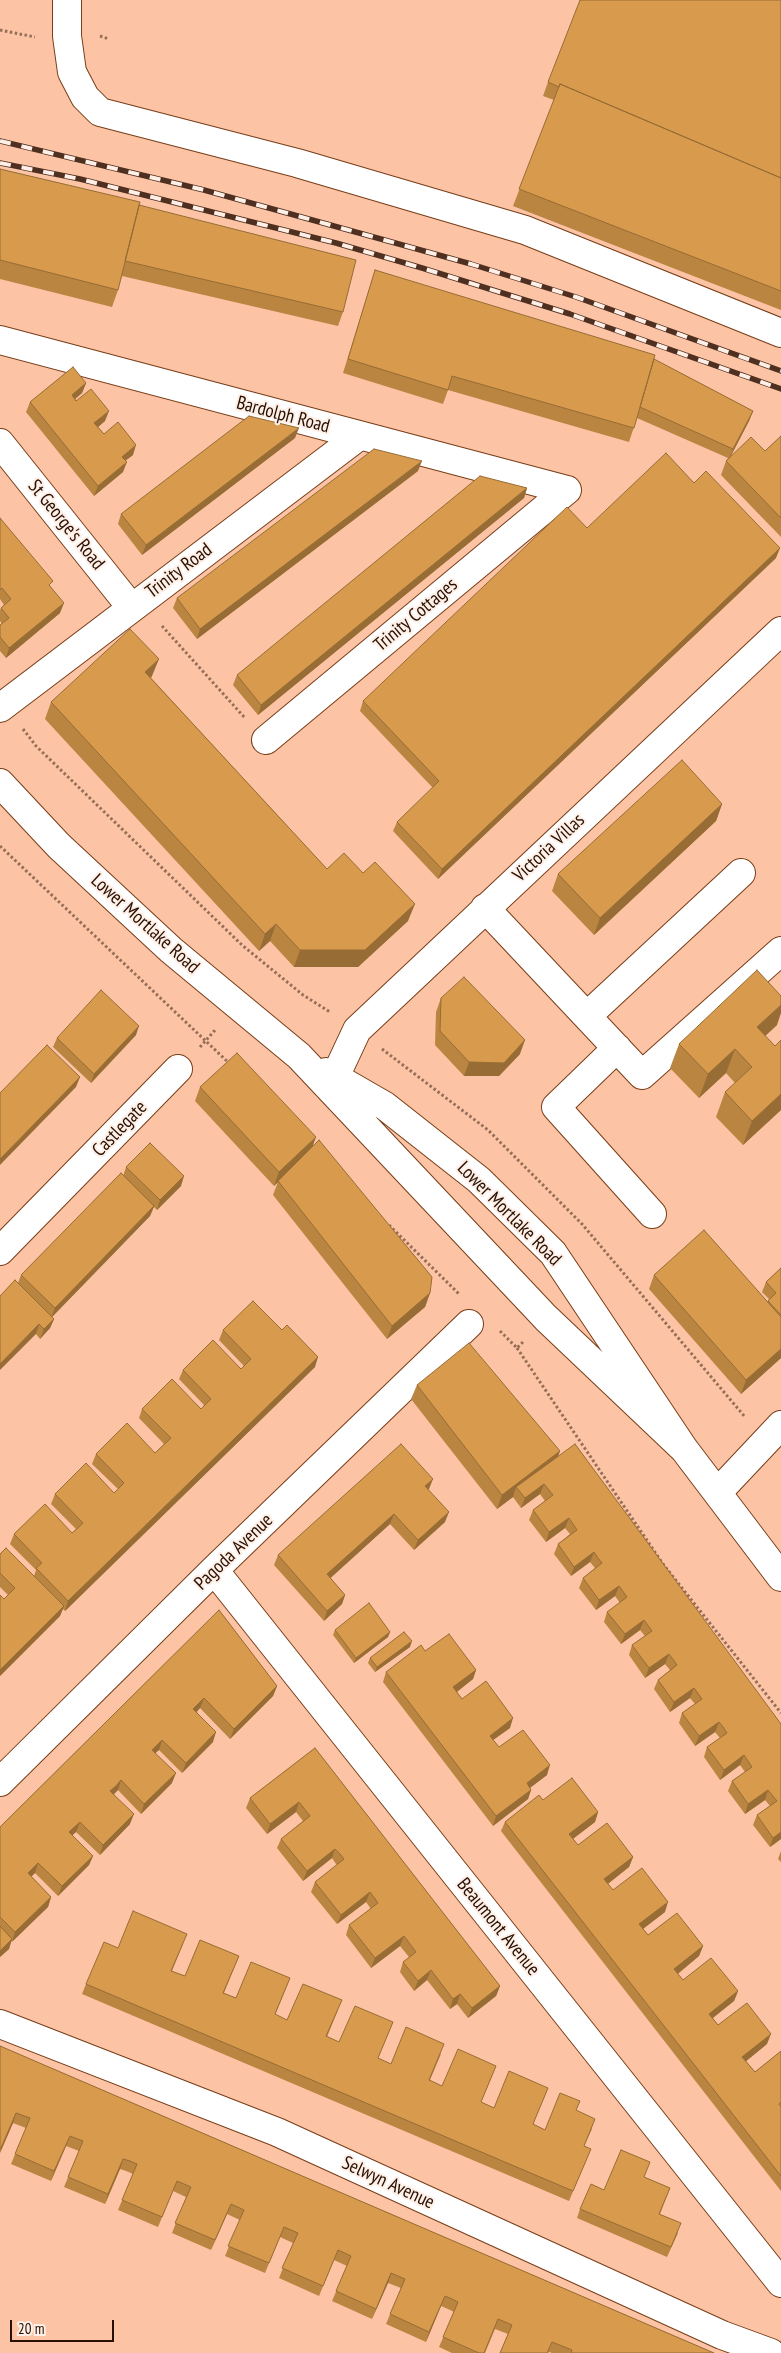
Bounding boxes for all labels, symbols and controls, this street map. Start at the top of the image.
street label: Bardolph Road [234,392,332,438]
street label: St George's Road [23,475,109,575]
street label: Trinity Road [141,539,217,603]
street label: Trinity Cottages [370,574,462,656]
street label: Victoria Villas [508,809,590,887]
street label: Lower Mortlake Road [86,869,204,979]
street label: Castlegate [88,1096,152,1162]
street label: Lower Mortlake Road [452,1157,566,1271]
street label: Pagoda Avenue [190,1509,278,1595]
street label: Beaumont Avenue [452,1874,544,1980]
street label: Selwyn Avenue [338,2152,438,2214]
scale bar [12,2310,116,2342]
text: 20 m [18,2319,44,2338]

